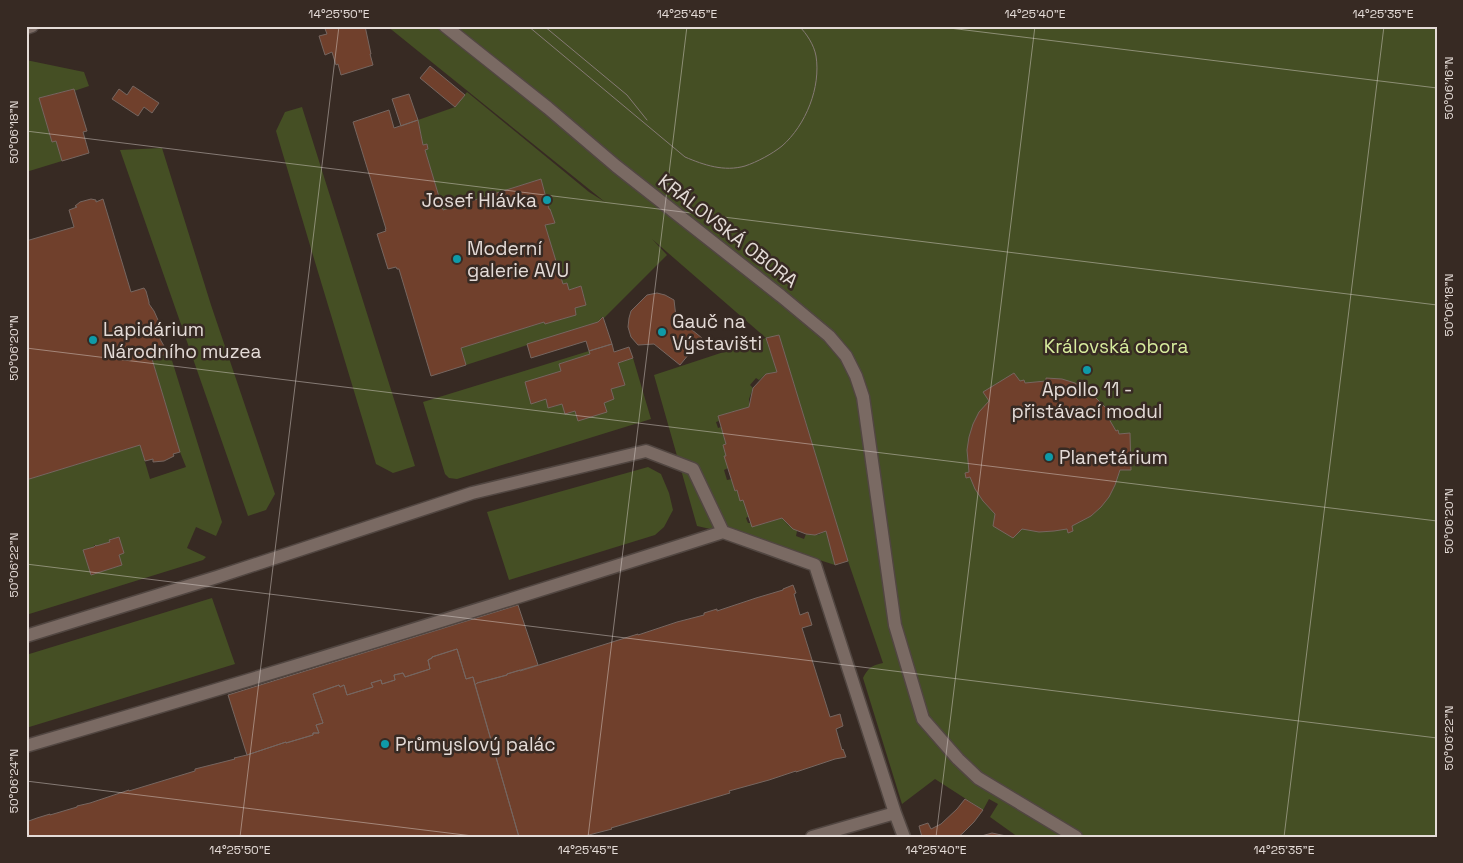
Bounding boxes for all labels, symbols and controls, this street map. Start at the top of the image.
text: 14°25'50"E [308,6,370,22]
text: 14°25'45"E [657,6,718,22]
text: 14°25'40"E [1004,6,1066,22]
text: 14°25'35"E [1353,6,1414,22]
text: 50°06'16"N [1441,57,1457,119]
text: 50°06'18"N [6,100,22,164]
street label: KRÁLOVSKÁ OBORA [653,169,803,293]
place label: Josef Hlávka [422,188,537,213]
marker: Josef Hlávka [541,194,553,206]
place label: Moderní galerie AVU [467,236,569,283]
marker: Moderní galerie AVU [451,253,463,265]
text: 50°06'18"N [1441,273,1457,337]
place label: Gauč na Výstavišti [672,309,762,356]
text: 50°06'20"N [6,315,22,381]
place label: Lapidárium Národního muzea [103,317,262,364]
marker: Gauč na Výstavišti [656,326,668,338]
marker: Lapidárium Národního muzea [87,334,99,346]
park label: Královská obora [1044,334,1188,359]
marker: Apollo 11 - přistávací modul [1081,364,1093,376]
place label: Apollo 11 - přistávací modul [1011,377,1163,424]
place label: Planetárium [1059,445,1168,470]
marker: Planetárium [1043,451,1055,463]
text: 50°06'20"N [1441,488,1457,554]
text: 50°06'22"N [6,532,22,598]
text: 50°06'22"N [1441,705,1457,771]
place label: Průmyslový palác [395,732,556,757]
marker: Průmyslový palác [379,738,391,750]
text: 50°06'24"N [6,749,22,813]
text: 14°25'50"E [209,842,271,858]
text: 14°25'45"E [558,842,619,858]
text: 14°25'40"E [905,842,967,858]
text: 14°25'35"E [1254,842,1315,858]

